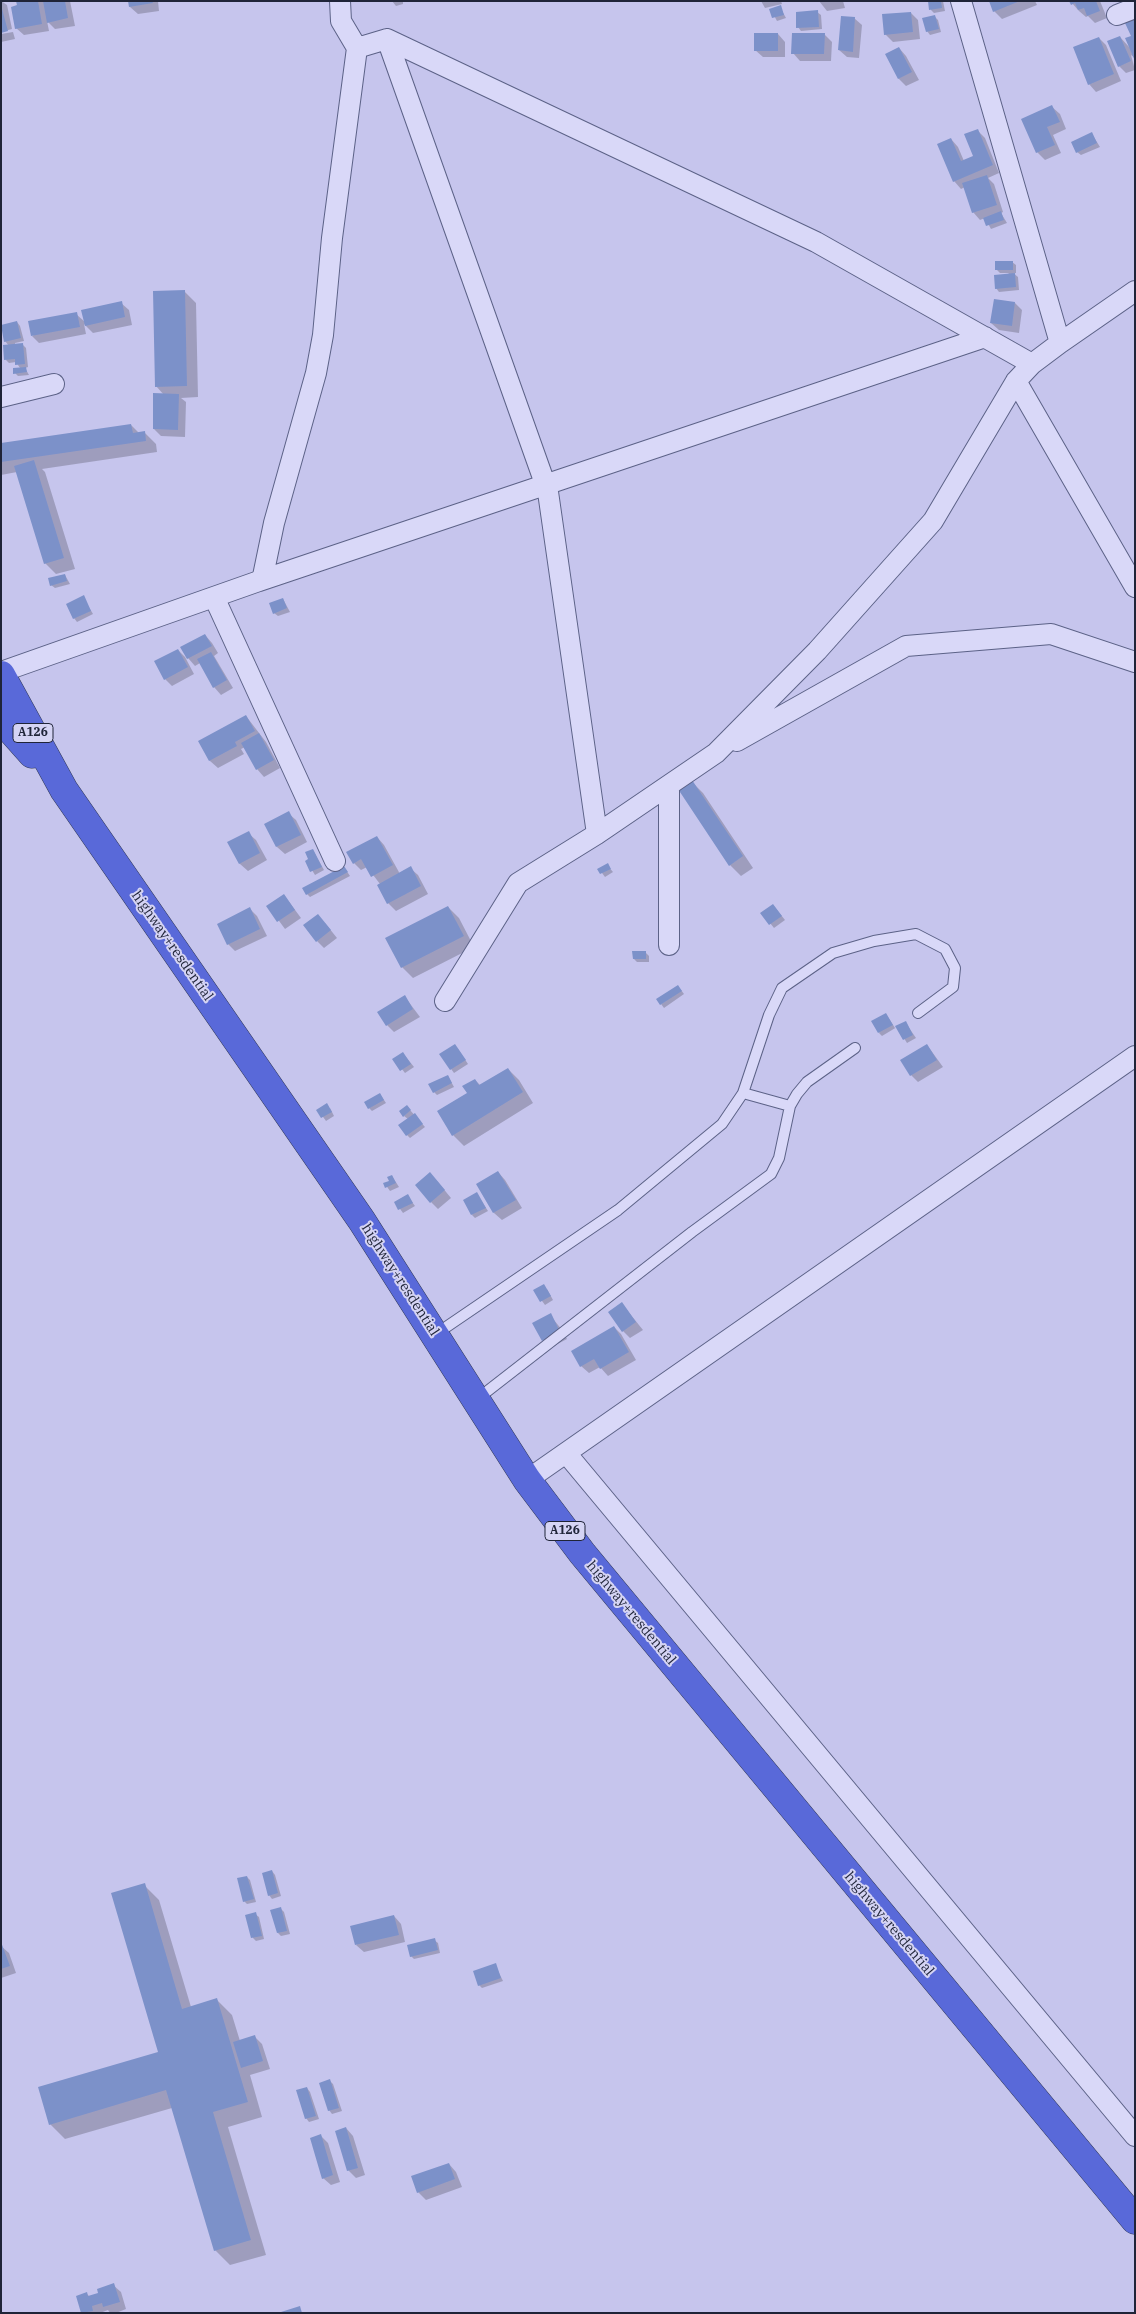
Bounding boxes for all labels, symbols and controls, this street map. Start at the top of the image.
road number: A126 [13,724,53,742]
street label: highway+resdential [128,888,216,1004]
street label: highway+resdential [357,1221,443,1339]
road number: A126 [545,1522,585,1540]
street label: highway+resdential [583,1558,679,1668]
street label: highway+resdential [841,1869,937,1979]

